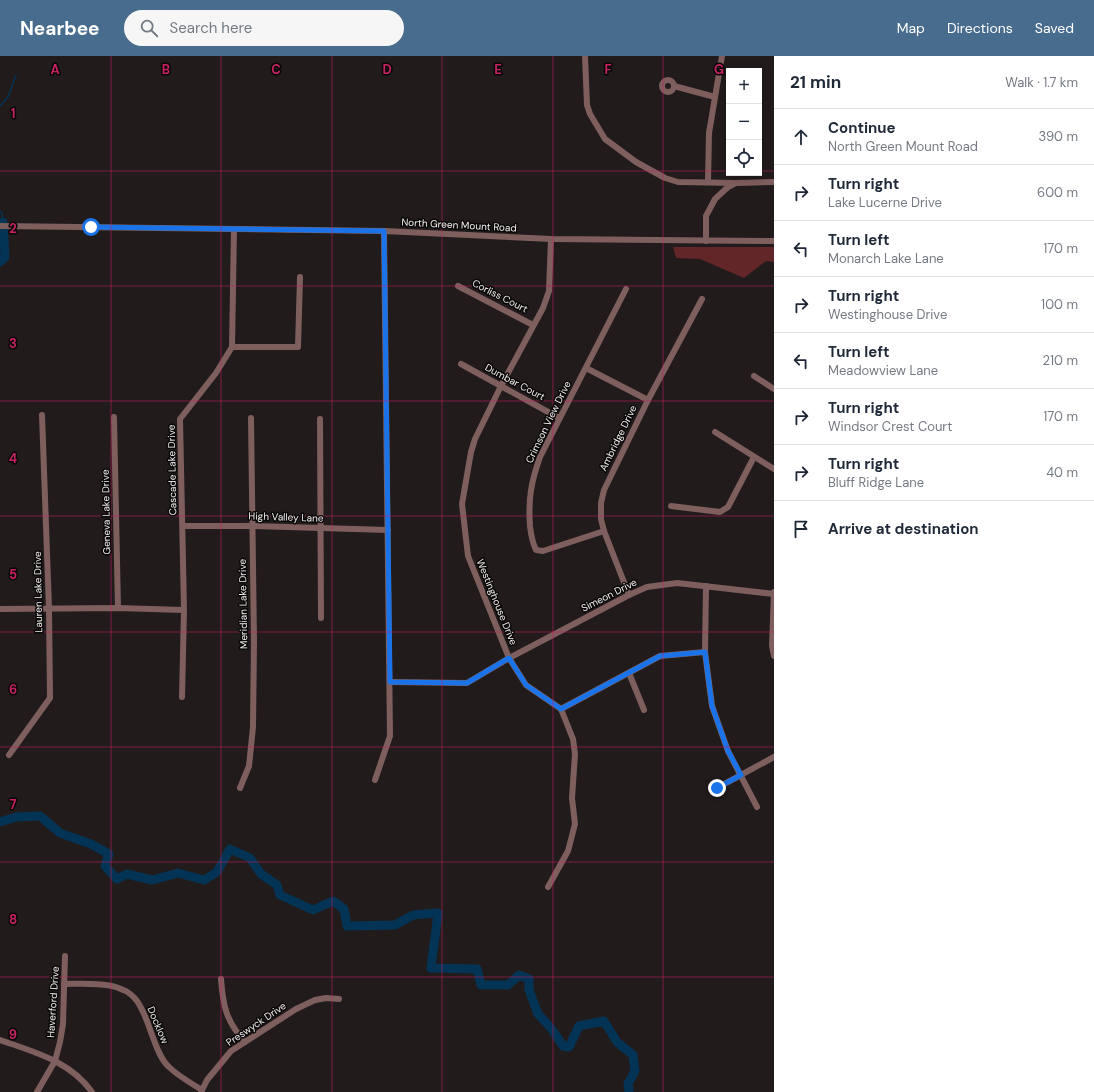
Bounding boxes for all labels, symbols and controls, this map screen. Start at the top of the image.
search box [124,10,404,46]
text: Nearbee [20,16,100,41]
icon: search [138,17,160,39]
text: Search here [170,18,252,38]
text: Map [897,19,925,37]
text: Directions [947,19,1013,37]
text: Saved [1035,19,1074,37]
text: A [50,61,60,78]
text: B [162,61,170,78]
text: C [271,61,281,78]
text: D [382,61,392,78]
text: E [494,61,502,78]
text: F [604,61,612,78]
text: G [714,61,724,78]
map controls [726,68,762,176]
button: + [726,68,762,104]
text: 21 min [790,71,841,93]
text: Walk · 1.7 km [1005,74,1078,91]
button: − [726,104,762,140]
text: 1 [11,105,15,122]
text: Continue [828,118,896,138]
icon: ahead [790,126,812,148]
text: 390 m [1039,128,1078,145]
text: North Green Mount Road [828,138,978,155]
button: locate [726,140,762,176]
text: Turn right [828,174,899,194]
icon: right [790,182,812,204]
text: 600 m [1037,184,1078,201]
text: Lake Lucerne Drive [828,194,942,211]
street label: North Green Mount Road [401,215,517,235]
route start [82,218,100,236]
text: 2 [9,220,17,237]
text: Turn left [828,230,889,250]
icon: left [790,238,812,260]
text: 170 m [1043,240,1078,257]
text: Monarch Lake Lane [828,250,944,267]
street label: Corliss Court [470,276,530,316]
text: Turn right [828,286,899,306]
icon: right [790,294,812,316]
text: 100 m [1041,296,1078,313]
text: Westinghouse Drive [828,306,947,323]
text: 3 [9,335,17,352]
text: Turn left [828,342,889,362]
icon: left [790,350,812,372]
text: 210 m [1043,352,1078,369]
street label: Dumbar Court [483,361,547,403]
text: Meadowview Lane [828,362,938,379]
street label: Crimson View Drive [522,378,574,465]
text: Turn right [828,398,899,418]
street label: Ambridge Drive [596,403,640,473]
icon: right [790,406,812,428]
text: 170 m [1043,408,1078,425]
text: Windsor Crest Court [828,418,952,435]
street label: Cascade Lake Drive [165,424,179,516]
text: 4 [9,450,17,467]
text: Turn right [828,454,899,474]
icon: right [790,462,812,484]
text: 40 m [1046,464,1078,481]
street label: Geneva Lake Drive [99,469,113,555]
text: Bluff Ridge Lane [828,474,924,491]
street label: High Valley Lane [248,509,324,525]
icon: arrive [790,518,812,540]
text: Arrive at destination [828,519,979,539]
street label: Lauren Lake Drive [31,551,45,633]
street label: Westinghouse Drive [474,557,520,647]
street label: Meridian Lake Drive [236,559,250,649]
text: 5 [9,566,17,583]
street label: Simeon Drive [579,575,639,615]
text: 6 [9,681,17,698]
route end [708,779,726,797]
text: 7 [10,796,17,813]
text: 8 [9,911,17,928]
street label: Haverford Drive [44,965,62,1038]
street label: Preswyck Drive [223,999,289,1049]
street label: Docklow [144,1004,172,1046]
text: 9 [9,1026,17,1043]

